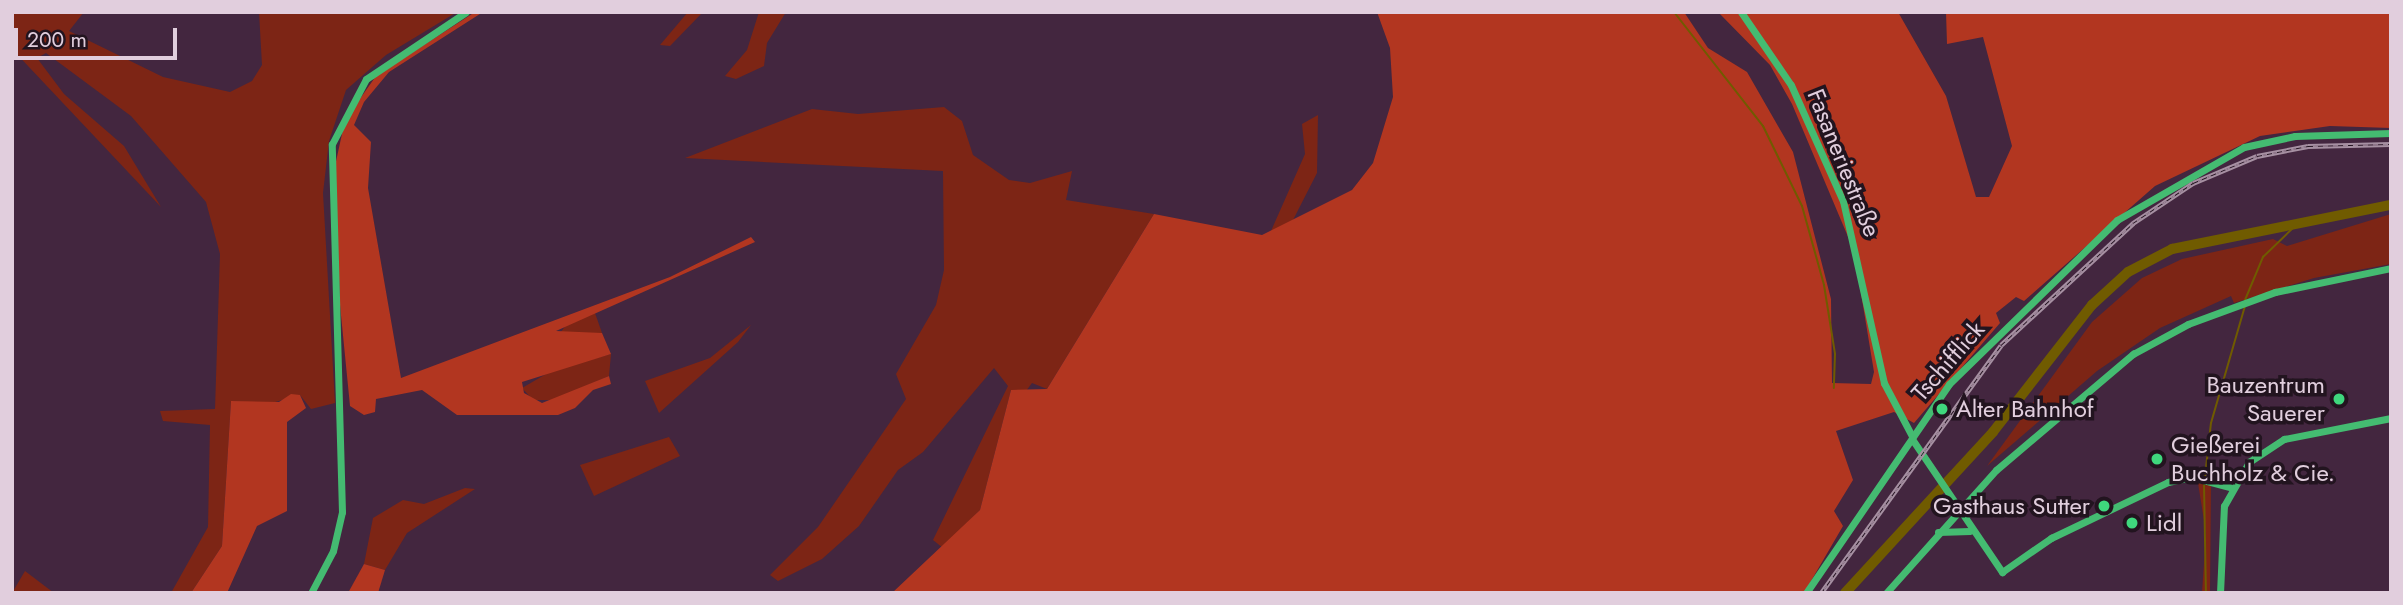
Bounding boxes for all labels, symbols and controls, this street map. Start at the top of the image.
scale bar [18,14,180,58]
text: 200 m [27,25,87,55]
street label: Fasaneriestraße [1801,85,1887,241]
street label: Tschifflick [1906,315,1990,407]
place label: Bauzentrum Sauerer [2207,371,2325,427]
marker: Bauzentrum Sauerer [2331,391,2347,407]
place label: Alter Bahnhof [1956,395,2094,423]
marker: Alter Bahnhof [1934,401,1950,417]
place label: Gießerei Buchholz & Cie. [2171,431,2335,487]
marker: Gießerei Buchholz & Cie. [2149,451,2165,467]
place label: Gasthaus Sutter [1933,492,2090,520]
marker: Gasthaus Sutter [2096,498,2112,514]
place label: Lidl [2146,509,2182,537]
marker: Lidl [2124,515,2140,531]

